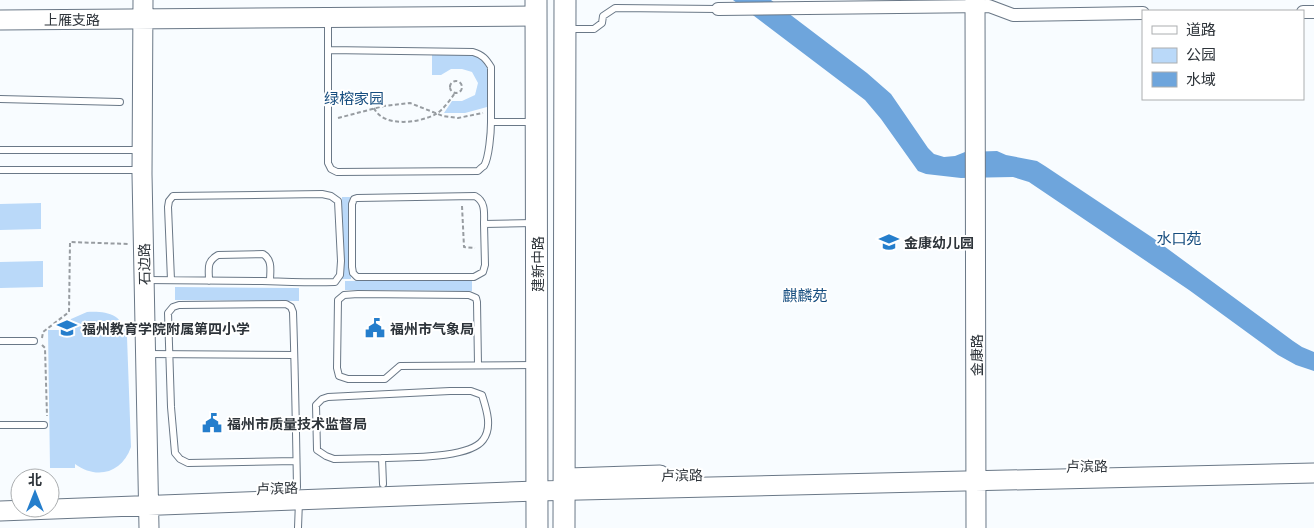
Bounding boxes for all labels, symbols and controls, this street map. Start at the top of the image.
legend [1142,10,1304,100]
street label: 上雁支路 [44,11,100,28]
text: 道路 [1186,20,1216,39]
text: 公园 [1186,45,1216,64]
text: 水域 [1186,70,1216,89]
district label: 绿榕家园 [324,89,384,108]
district label: 水口苑 [1156,229,1202,248]
school or university icon: 金康幼儿园 [878,231,900,253]
place label: 金康幼儿园 [904,234,974,251]
street label: 建新中路 [529,236,546,292]
street label: 石边路 [135,243,153,285]
district label: 麒麟苑 [782,286,828,305]
school or university icon: 福州教育学院附属第四小学 [56,317,78,339]
public building icon: 福州市气象局 [364,317,386,339]
place label: 福州教育学院附属第四小学 [82,320,250,337]
place label: 福州市气象局 [390,320,474,337]
street label: 金康路 [968,334,985,376]
public building icon: 福州市质量技术监督局 [201,412,223,434]
place label: 福州市质量技术监督局 [227,415,367,432]
street label: 卢滨路 [1066,457,1108,475]
street label: 卢滨路 [661,466,703,484]
north arrow [10,468,60,518]
text: 北 [28,471,42,488]
street label: 卢滨路 [256,479,298,497]

